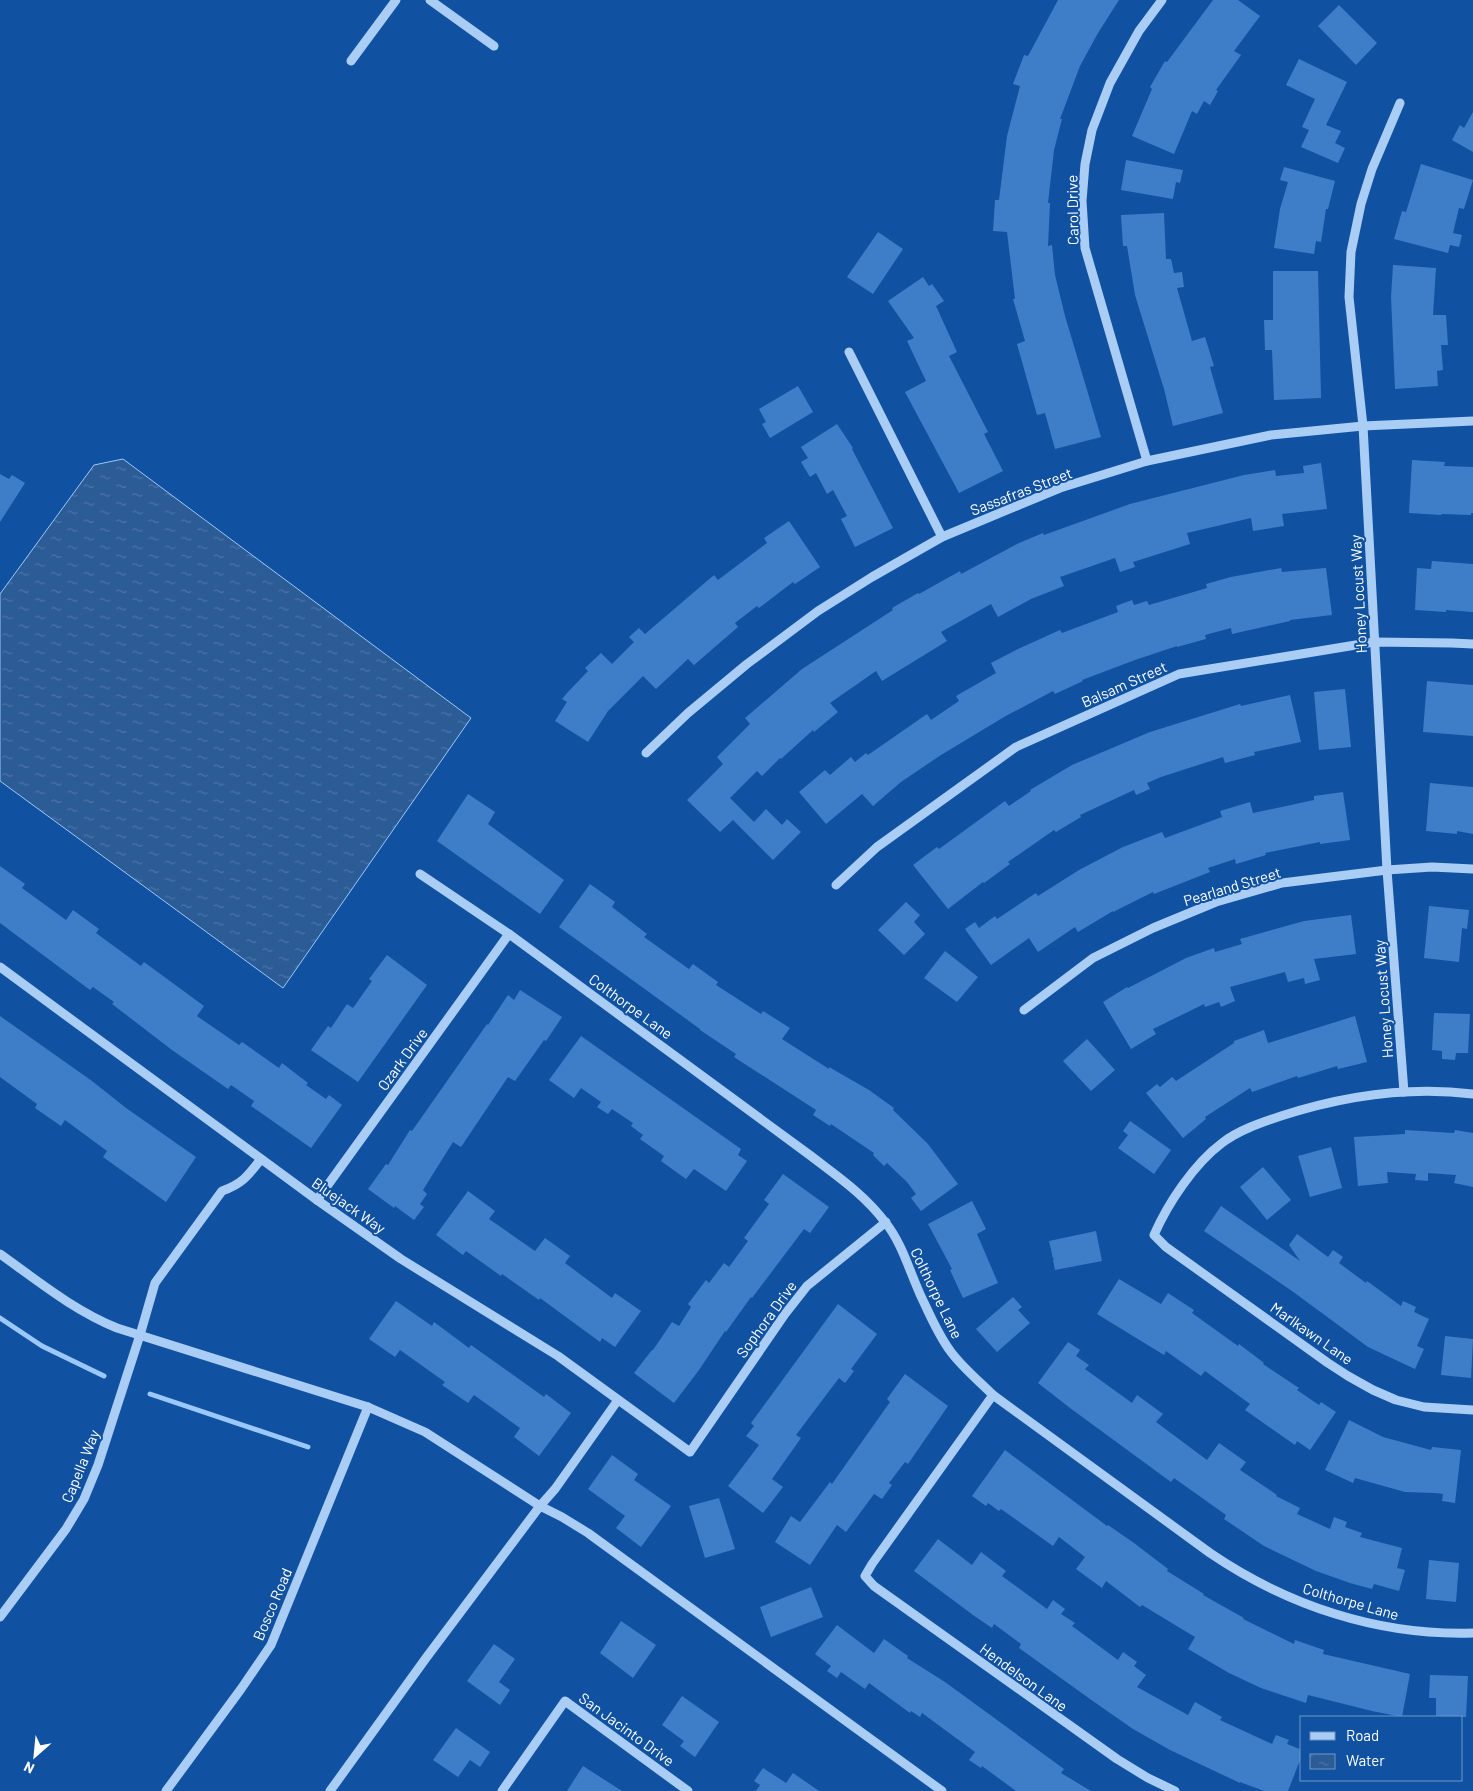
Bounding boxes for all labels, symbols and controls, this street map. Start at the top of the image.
street label: Carol Drive [1062,175,1082,245]
street label: Sassafras Street [967,463,1075,519]
street label: Honey Locust Way [1346,534,1370,654]
street label: Balsam Street [1078,657,1170,711]
street label: Pearland Street [1181,863,1283,909]
street label: Honey Locust Way [1370,939,1396,1059]
street label: Colthorpe Lane [586,970,676,1042]
street label: Ozark Drive [373,1024,431,1094]
street label: Bluejack Way [309,1173,389,1237]
street label: Colthorpe Lane [907,1245,967,1341]
street label: Sophora Drive [732,1277,800,1361]
street label: Marlkawn Lane [1267,1298,1357,1368]
street label: Capella Way [57,1427,103,1505]
street label: Bosco Road [249,1565,295,1643]
street label: Colthorpe Lane [1301,1579,1401,1623]
street label: Hendelson Lane [977,1639,1071,1715]
street label: San Jacinto Drive [576,1688,678,1770]
legend [1300,1716,1463,1781]
text: Road [1346,1726,1379,1744]
north arrow [10,1731,60,1781]
text: Water [1346,1751,1385,1769]
text: N [21,1758,37,1778]

